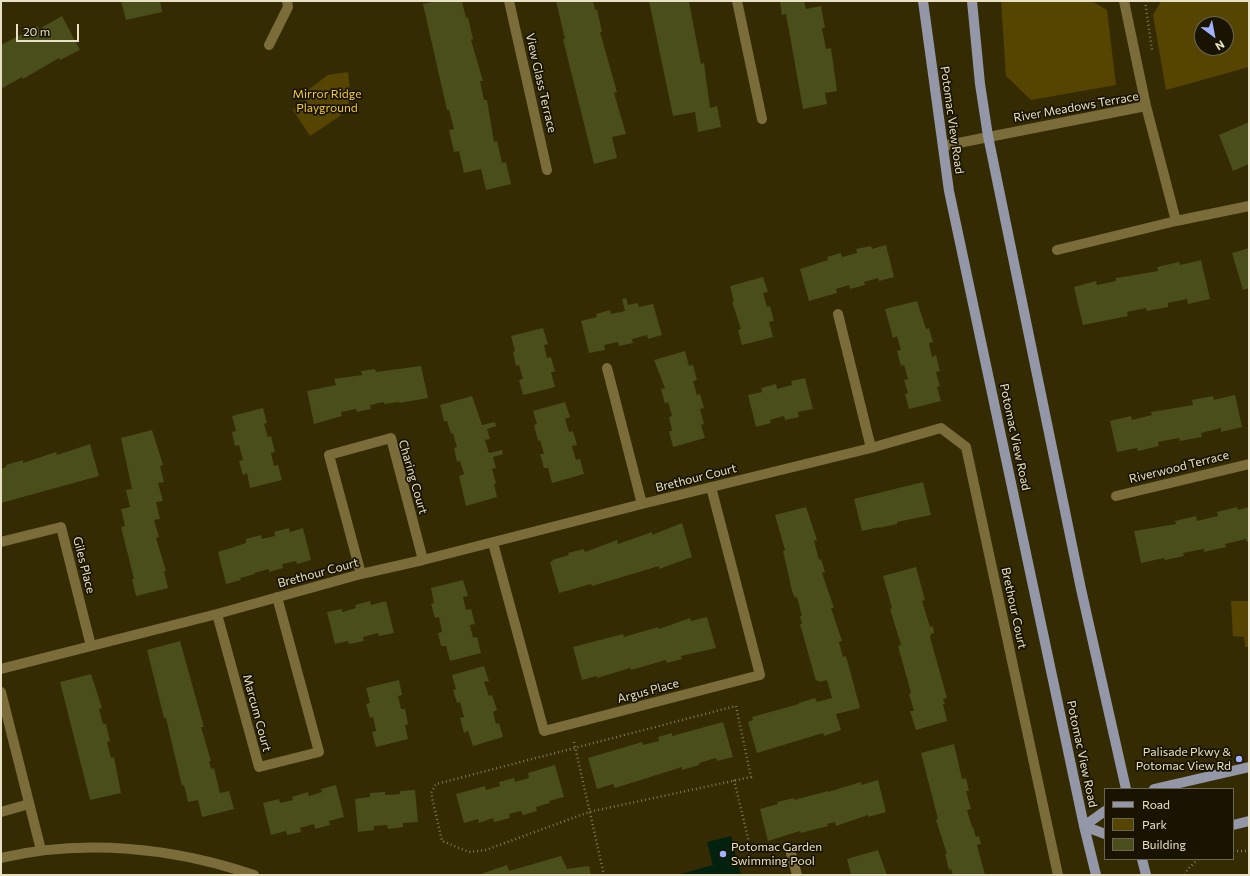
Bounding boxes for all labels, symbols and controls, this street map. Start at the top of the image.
scale bar [18,16,81,42]
north arrow [1194,16,1234,56]
text: 20 m [23,24,50,38]
street label: View Glass Terrace [523,32,559,134]
text: N [1213,38,1227,53]
street label: Potomac View Road [937,65,967,175]
park label: Mirror Ridge Playground [293,87,361,115]
street label: River Meadows Terrace [1012,89,1140,125]
street label: Potomac View Road [997,382,1033,492]
street label: Charing Court [396,438,430,516]
street label: Riverwood Terrace [1128,448,1230,486]
street label: Brethour Court [654,461,738,495]
street label: Giles Place [70,535,98,595]
street label: Brethour Court [276,555,360,591]
street label: Brethour Court [998,566,1030,650]
street label: Marcum Court [240,673,274,753]
street label: Argus Place [616,676,680,706]
street label: Potomac View Road [1064,699,1100,809]
place label: Palisade Pkwy & Potomac View Rd [1136,745,1231,773]
marker: Palisade Pkwy & Potomac View Rd [1234,754,1244,764]
legend [1104,788,1234,860]
text: Road [1142,797,1170,811]
text: Park [1142,817,1167,831]
text: Building [1142,837,1186,851]
place label: Potomac Garden Swimming Pool [731,840,822,868]
marker: Potomac Garden Swimming Pool [718,849,728,859]

